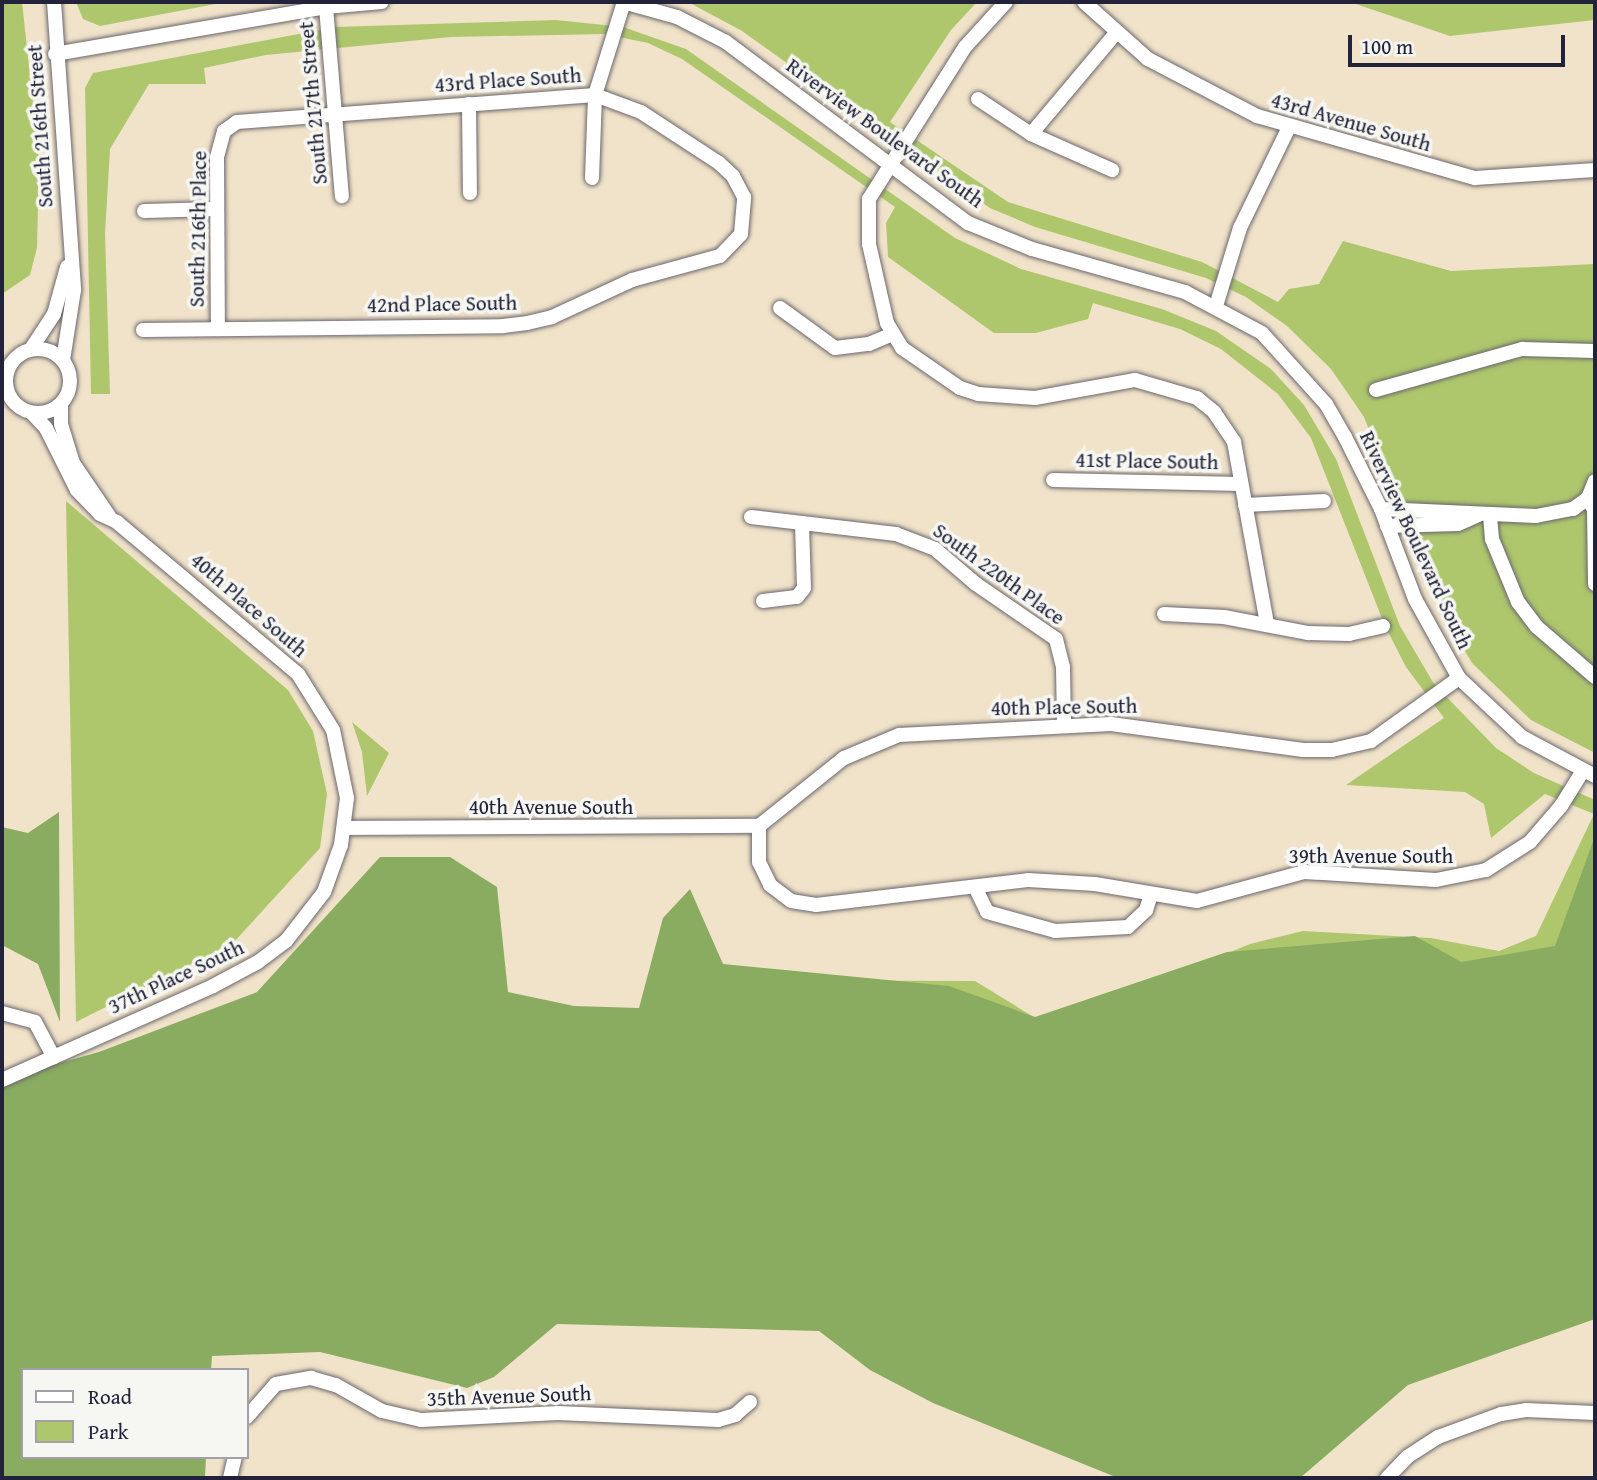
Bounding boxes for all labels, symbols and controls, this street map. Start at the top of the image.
street label: South 217th Street [293,20,333,186]
scale bar [1352,21,1569,65]
text: 100 m [1361,31,1413,62]
street label: South 216th Street [22,44,58,208]
street label: Riverview Boulevard South [781,53,989,213]
street label: 43rd Place South [434,62,582,98]
street label: 43rd Avenue South [1268,87,1434,157]
street label: South 216th Place [184,150,212,308]
street label: 42nd Place South [367,290,517,318]
street label: Riverview Boulevard South [1354,427,1478,653]
street label: 41st Place South [1075,447,1219,475]
street label: South 220th Place [928,518,1070,630]
street label: 40th Place South [185,547,313,663]
street label: 40th Place South [991,693,1137,721]
street label: 40th Avenue South [469,794,633,820]
street label: 39th Avenue South [1289,843,1453,869]
street label: 37th Place South [104,935,248,1019]
legend [21,1368,248,1459]
text: Road [88,1381,132,1412]
street label: 35th Avenue South [426,1381,592,1411]
text: Park [88,1416,129,1447]

